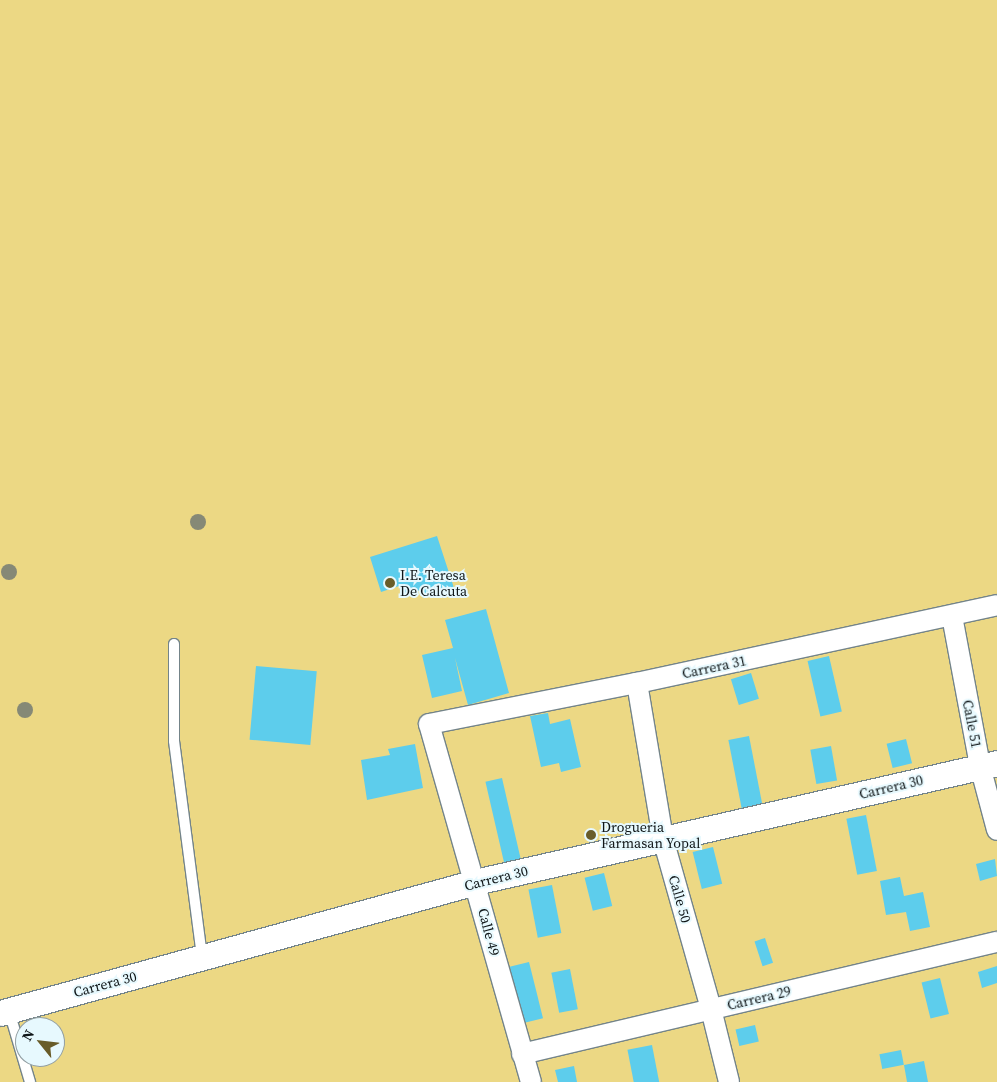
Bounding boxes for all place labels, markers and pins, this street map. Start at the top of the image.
place label: I.E. Teresa De Calcuta [400,567,467,600]
marker: I.E. Teresa De Calcuta [384,577,396,589]
place label: Drogueria Farmasan Yopal [601,819,701,852]
marker: Drogueria Farmasan Yopal [585,829,597,841]

